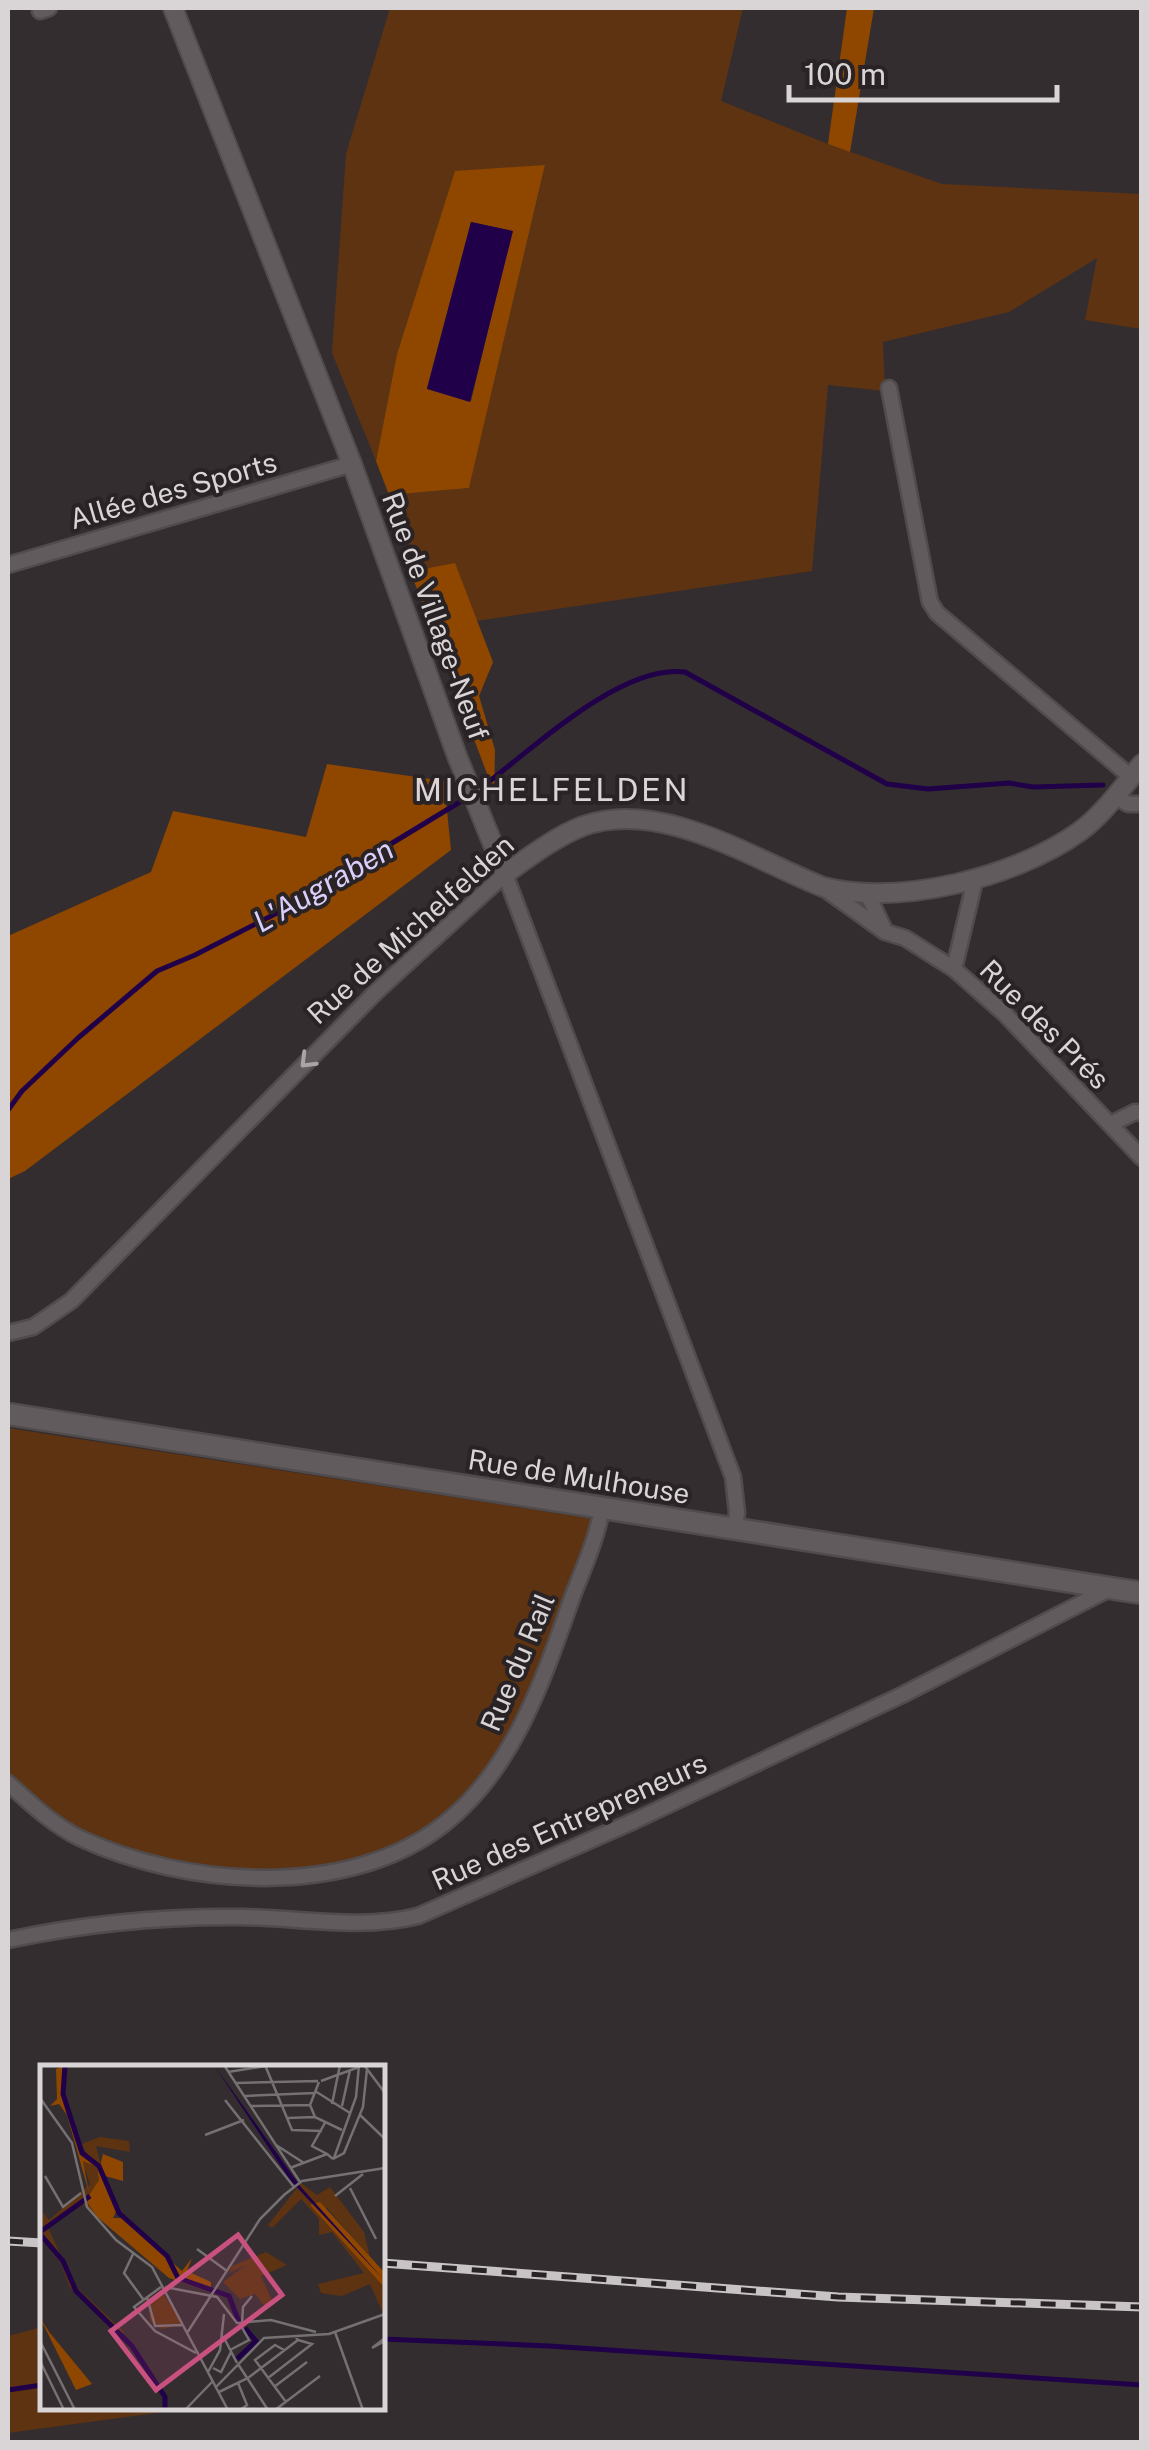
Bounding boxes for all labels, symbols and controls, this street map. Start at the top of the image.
scale bar [789,40,1056,102]
text: 100 m [804,56,886,92]
street label: Allée des Sports [66,445,280,535]
street label: Rue de Village-Neuf [376,488,496,744]
district label: MICHELFELDEN [414,771,690,808]
street label: Rue de Michelfelden [300,828,520,1030]
water label: L'Augraben [246,830,400,940]
street label: Rue des Prés [974,953,1116,1095]
one-way arrow [301,1050,319,1068]
street label: Rue de Mulhouse [466,1442,692,1510]
street label: Rue du Rail [473,1588,561,1736]
street label: Rue des Entrepreneurs [427,1745,711,1897]
inset map [40,2065,385,2410]

